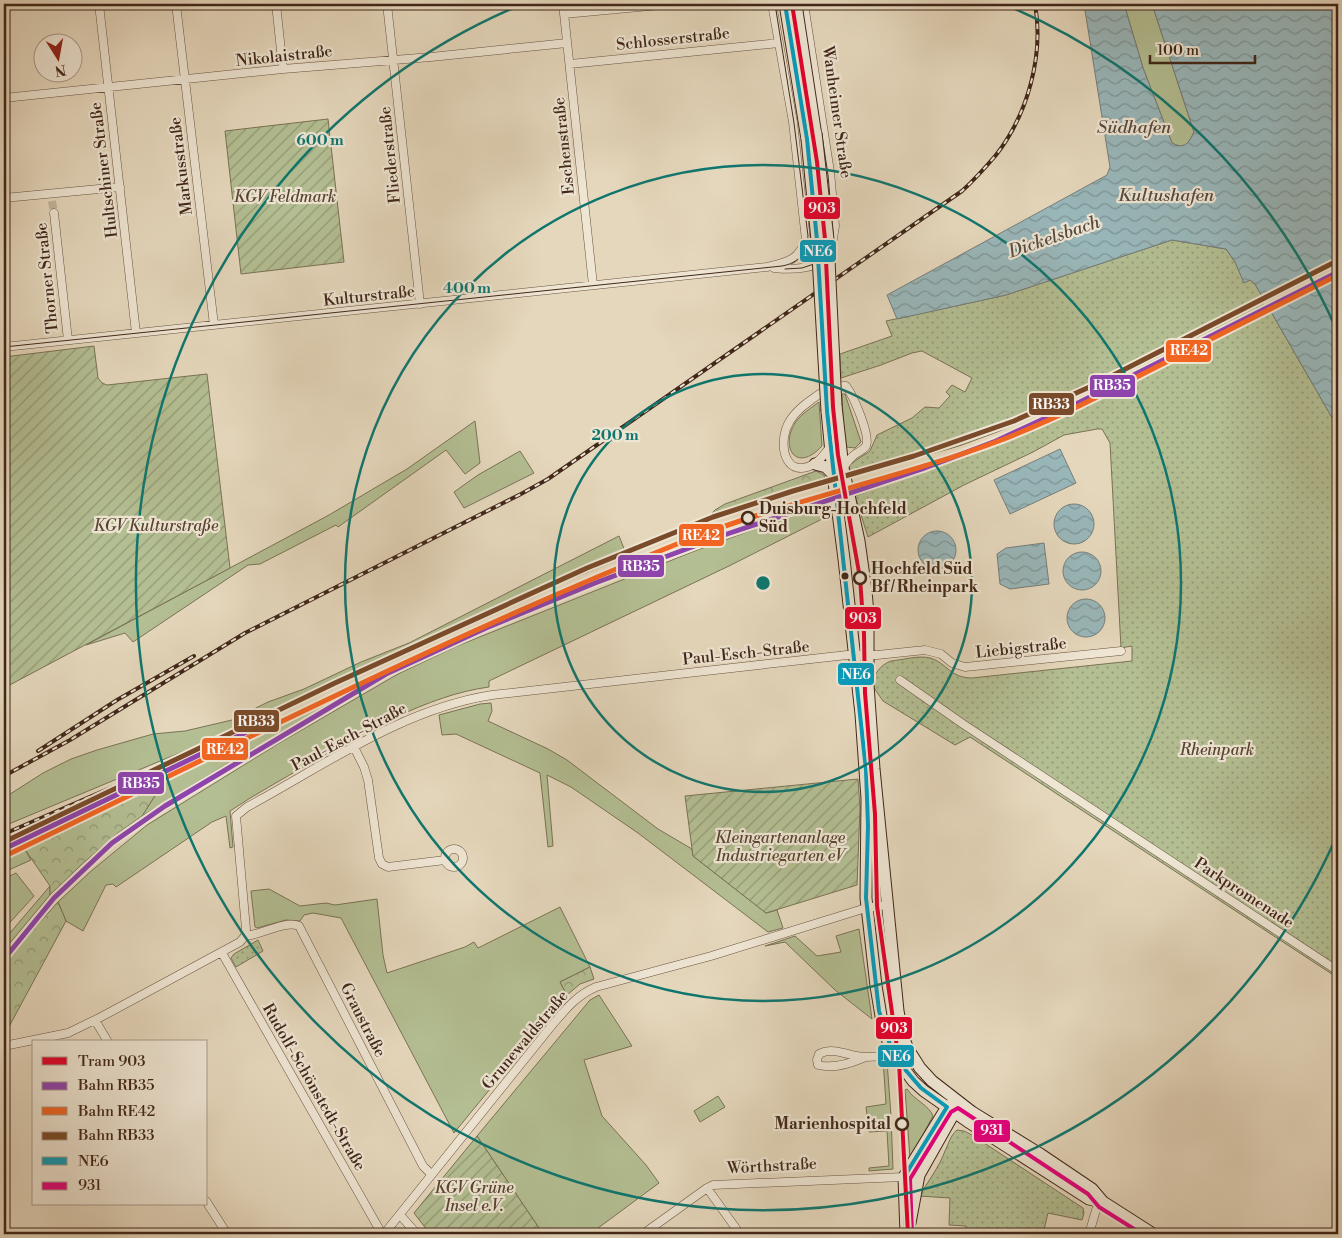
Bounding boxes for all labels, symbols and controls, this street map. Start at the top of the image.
street label: Schlosserstraße [615,23,731,55]
north arrow [32,32,82,82]
scale bar [1150,32,1254,64]
street label: Nikolaistraße [235,41,333,71]
text: 100 m [1157,41,1199,60]
street label: Wanheimer Straße [818,44,856,179]
text: N [53,60,67,80]
street label: Eschenstraße [549,96,579,196]
street label: Hultschiner Straße [86,101,122,239]
street label: Fliederstraße [375,105,405,205]
street label: Markusstraße [165,116,197,216]
water label: Südhafen [1097,116,1172,139]
text: 600 m [296,131,344,150]
water label: Kultushafen [1118,184,1215,207]
park label: KGV Feldmark [234,187,336,207]
line badge: 903 [803,196,841,220]
text: 903 [808,200,836,218]
water label: Dickelsbach [1004,210,1104,264]
street label: Thorner Straße [31,222,63,334]
line badge: NE6 [799,239,837,263]
text: NE6 [803,243,833,261]
text: 400 m [443,279,491,298]
street label: Kulturstraße [322,281,416,311]
line badge: RE42 [1165,339,1212,363]
text: RE42 [1170,342,1208,360]
line badge: RB35 [1089,374,1136,398]
text: RB35 [1093,377,1131,395]
line badge: RB33 [1028,392,1075,416]
text: RB33 [1032,396,1070,414]
text: 200 m [591,426,639,445]
place label: Duisburg-Hochfeld Süd [759,499,907,537]
marker: Duisburg-Hochfeld Süd [741,511,755,525]
park label: KGV Kulturstraße [94,516,219,536]
line badge: RE42 [678,523,725,547]
text: RE42 [682,527,720,545]
line badge: RB35 [617,554,665,578]
text: RB35 [622,558,660,576]
place label: Hochfeld Süd Bf / Rheinpark [871,559,979,597]
unlabelled marker [840,571,850,581]
marker: Hochfeld Süd Bf / Rheinpark [853,571,867,585]
centre of rings [754,574,772,592]
line badge: 903 [844,606,882,630]
text: 903 [849,610,877,628]
street label: Liebigstraße [974,633,1068,663]
street label: Paul-Esch-Straße [682,636,810,670]
line badge: NE6 [837,662,875,686]
text: NE6 [841,666,871,684]
street label: Paul-Esch-Straße [288,698,410,776]
line badge: RB33 [233,709,280,733]
text: RB33 [237,713,275,731]
line badge: RE42 [201,737,249,761]
park label: Rheinpark [1179,740,1254,760]
text: RE42 [206,741,244,759]
line badge: RB35 [117,771,165,795]
text: RB35 [122,775,160,793]
park label: Kleingartenanlage Industriegarten eV [715,828,847,866]
street label: Parkpromenade [1190,853,1298,933]
street label: Graustraße [336,980,390,1060]
street label: Grunewaldstraße [478,986,572,1094]
street label: Rudolf-Schönstedt-Straße [258,1000,370,1174]
line badge: 903 [875,1016,913,1040]
text: 903 [880,1020,908,1038]
legend [32,1040,208,1206]
line badge: NE6 [877,1044,915,1068]
text: NE6 [881,1048,911,1066]
text: Tram 903 [78,1052,145,1071]
text: Bahn RB35 [77,1076,155,1095]
text: Bahn RE42 [77,1102,155,1121]
place label: Marienhospital [774,1114,892,1134]
marker: Marienhospital [895,1117,909,1131]
line badge: 931 [973,1119,1011,1143]
text: 931 [980,1122,1004,1140]
text: Bahn RB33 [77,1126,155,1145]
text: NE6 [78,1152,109,1171]
street label: Wörthstraße [726,1154,817,1178]
text: 931 [78,1176,102,1195]
park label: KGV Grüne Insel e.V. [434,1178,514,1216]

